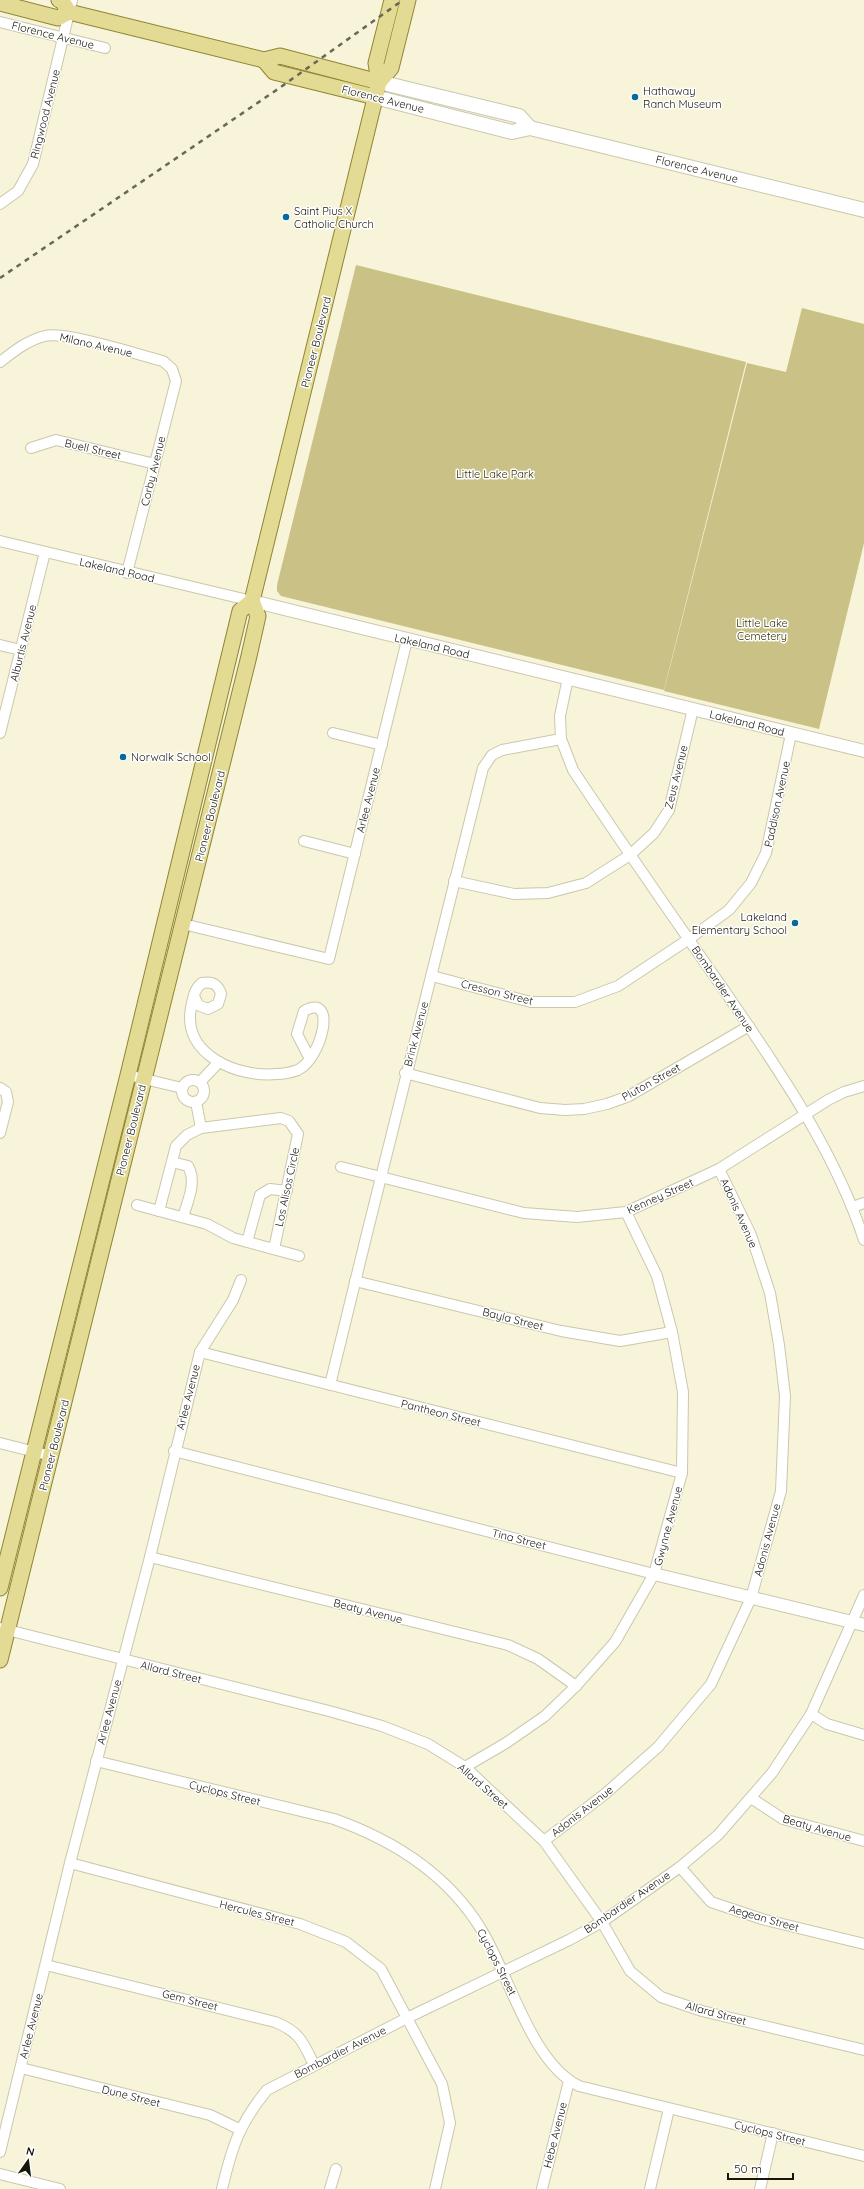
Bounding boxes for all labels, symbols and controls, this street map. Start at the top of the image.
street label: Florence Avenue [10,18,96,52]
street label: Ringwood Avenue [27,68,63,160]
street label: Florence Avenue [340,82,426,116]
place label: Hathaway Ranch Museum [643,84,721,111]
marker: Hathaway Ranch Museum [630,92,640,102]
street label: Florence Avenue [654,152,740,186]
place label: Saint Pius X Catholic Church [294,204,374,231]
marker: Saint Pius X Catholic Church [281,212,291,222]
street label: Pioneer Boulevard [298,295,334,389]
street label: Milano Avenue [58,330,134,360]
street label: Corby Avenue [138,435,168,507]
street label: Buell Street [63,436,123,462]
park label: Little Lake Park [456,467,534,481]
street label: Lakeland Road [78,555,156,585]
street label: Alburtis Avenue [7,603,39,683]
park label: Little Lake Cemetery [736,616,788,643]
street label: Lakeland Road [393,631,471,661]
street label: Lakeland Road [708,707,786,739]
street label: Zeus Avenue [661,744,691,810]
place label: Norwalk School [131,750,211,764]
marker: Norwalk School [118,752,128,762]
street label: Paddison Avenue [761,760,793,848]
street label: Arlee Avenue [353,766,383,834]
street label: Pioneer Boulevard [192,769,228,863]
place label: Lakeland Elementary School [692,910,787,937]
marker: Lakeland Elementary School [790,918,800,928]
street label: Bombardier Avenue [689,943,757,1035]
street label: Cresson Street [460,976,535,1008]
street label: Brink Avenue [401,1000,431,1068]
street label: Pluton Street [619,1060,683,1104]
street label: Pioneer Boulevard [113,1083,149,1177]
street label: Los Alisos Circle [272,1146,302,1228]
street label: Kenney Street [624,1175,696,1217]
street label: Adonis Avenue [717,1176,761,1250]
street label: Bayla Street [481,1305,545,1333]
street label: Arlee Avenue [173,1363,203,1431]
street label: Pantheon Street [400,1396,483,1430]
street label: Pioneer Boulevard [36,1398,72,1492]
street label: Gwynne Avenue [651,1485,685,1567]
street label: Adonis Avenue [751,1502,783,1578]
street label: Tina Street [491,1526,548,1553]
street label: Beaty Avenue [332,1596,404,1626]
street label: Allard Street [139,1658,203,1686]
street label: Arlee Avenue [94,1678,124,1746]
street label: Allard Street [455,1760,511,1812]
street label: Cyclops Street [188,1777,262,1809]
street label: Adonis Avenue [548,1782,616,1840]
street label: Beaty Avenue [781,1812,853,1844]
street label: Bombardier Avenue [581,1868,673,1936]
street label: Hercules Street [218,1897,296,1929]
street label: Aegean Street [727,1901,801,1935]
street label: Cyclops Street [474,1926,520,1998]
street label: Gem Street [161,1986,220,2014]
street label: Arlee Avenue [16,1992,46,2060]
street label: Allard Street [684,1998,748,2028]
street label: Bombardier Avenue [292,2023,388,2081]
street label: Dune Street [100,2082,162,2110]
street label: Hebe Avenue [540,2100,570,2170]
street label: Cyclops Street [733,2117,807,2149]
north arrow [8,2141,48,2181]
text: N [25,2144,36,2159]
scale bar [728,2155,793,2181]
text: 50 m [734,2161,762,2176]

